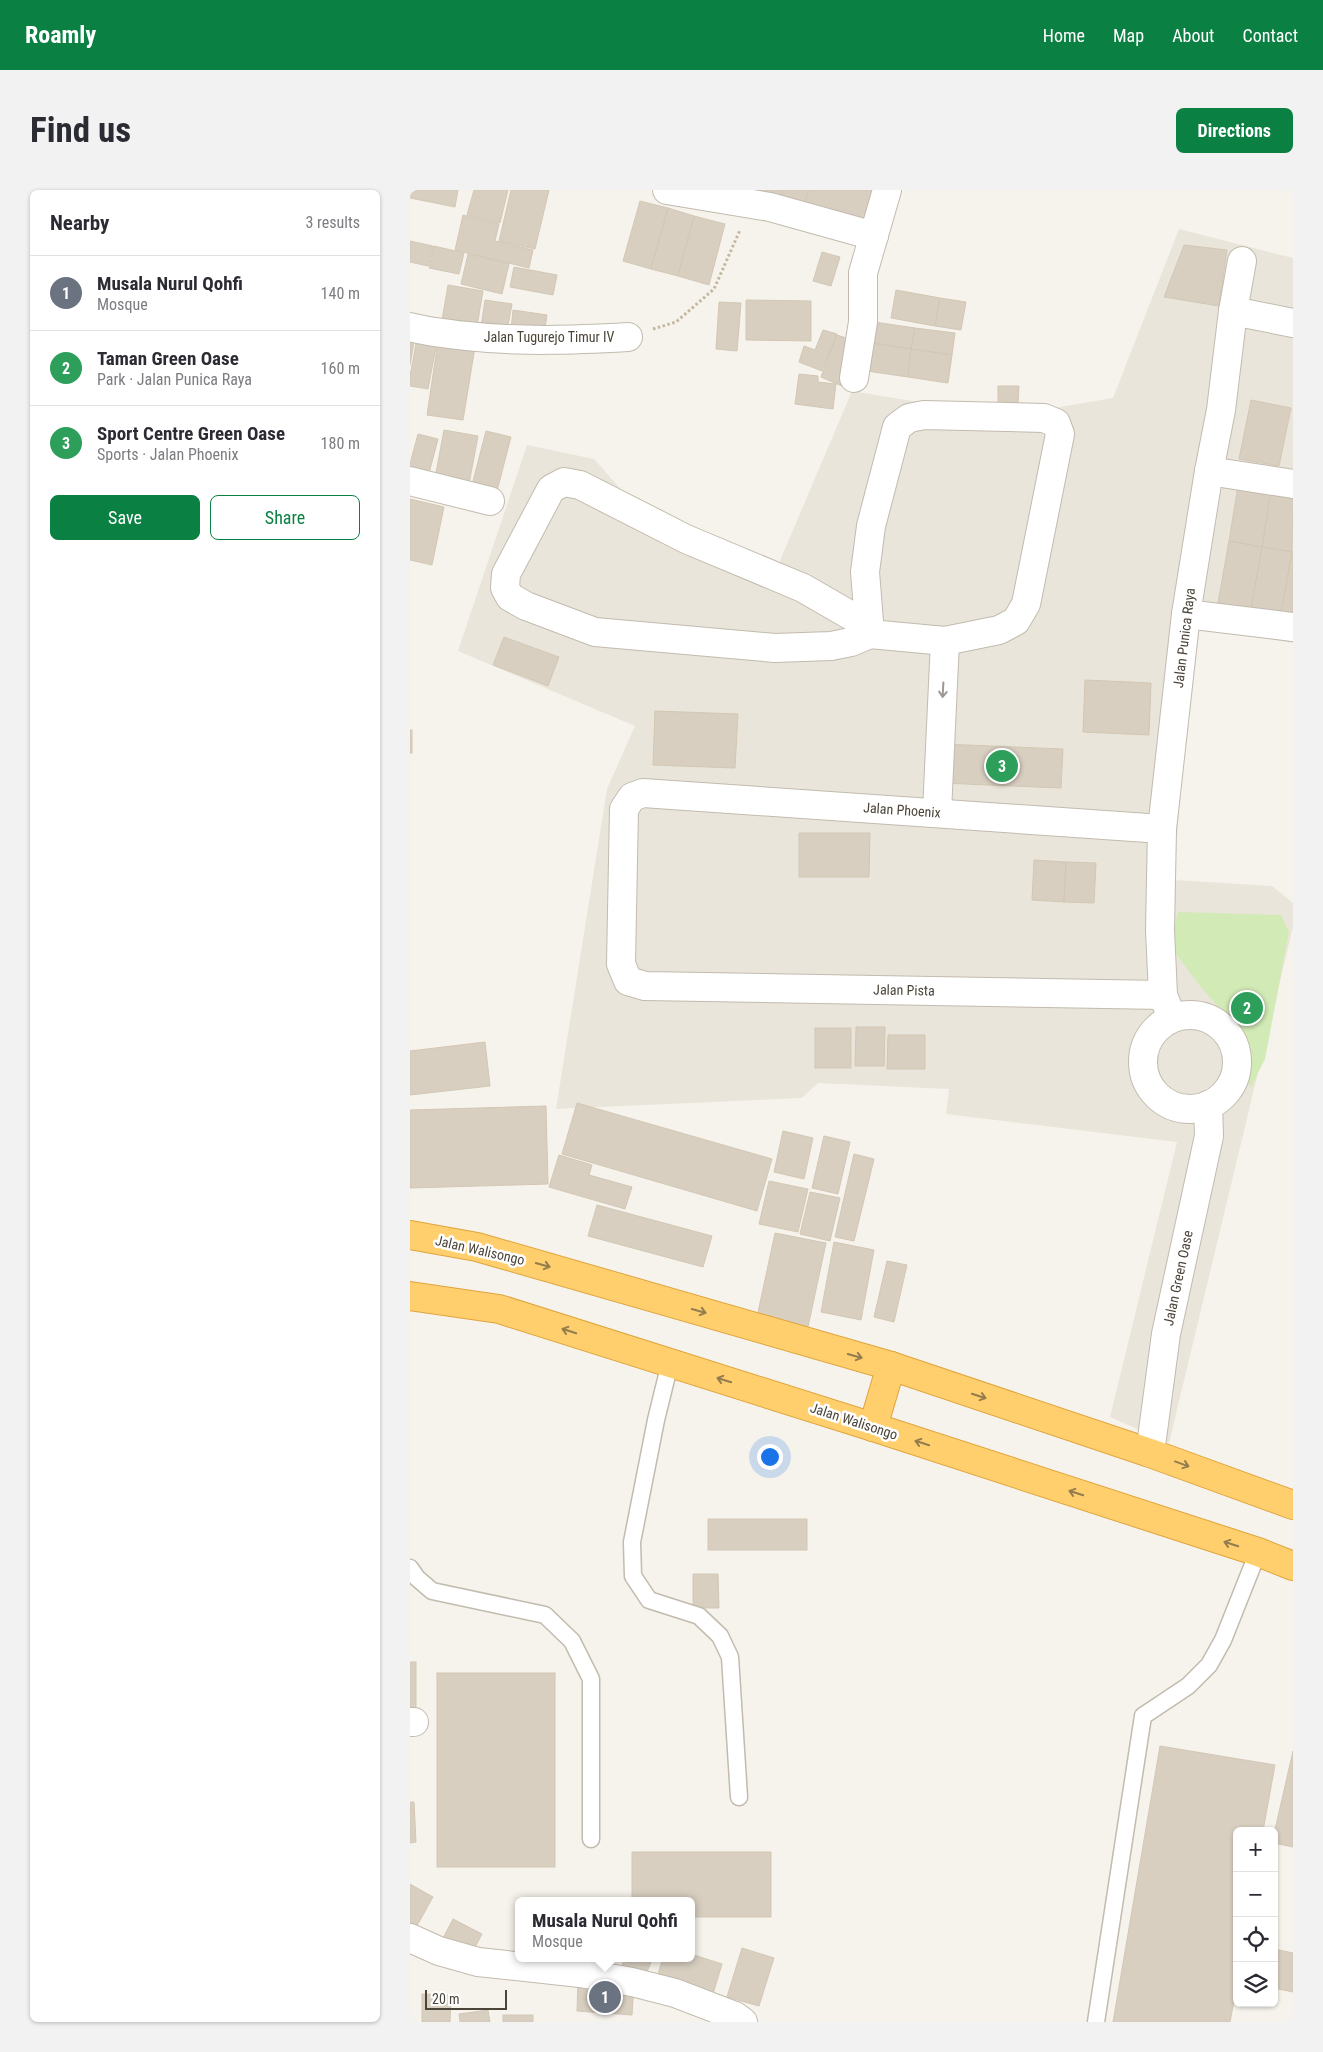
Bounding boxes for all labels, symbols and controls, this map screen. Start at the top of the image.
text: Roamly [25,21,96,49]
text: Home [1043,25,1085,46]
text: Map [1113,25,1144,46]
text: About [1172,25,1214,46]
text: Contact [1242,25,1298,46]
button: Directions [1176,108,1293,153]
text: Find us [30,110,131,151]
text: Nearby [50,211,109,235]
text: 3 results [305,213,360,232]
text: Musala Nurul Qohfi [97,272,243,295]
text: 1 [62,284,70,303]
text: 140 m [321,284,360,303]
text: Mosque [97,295,148,314]
street label: Jalan Tugurejo Timur IV [484,329,614,345]
text: Taman Green Oase [97,347,239,370]
text: 2 [62,359,70,378]
text: 160 m [321,359,360,378]
text: Park · Jalan Punica Raya [97,370,252,389]
text: Sport Centre Green Oase [97,422,285,445]
text: 3 [62,434,70,453]
text: 180 m [321,434,360,453]
text: Sports · Jalan Phoenix [97,445,238,464]
button: Save [50,495,200,540]
button: Share [210,495,360,540]
street label: Jalan Punica Raya [1170,587,1198,689]
one-way arrow [938,682,947,698]
pin: 3 [986,747,1018,785]
street label: Jalan Phoenix [863,799,941,821]
street label: Jalan Pista [873,981,935,999]
pin: 2 [1231,989,1263,1027]
street label: Jalan Green Oase [1160,1228,1196,1327]
street label: Jalan Walisongo [434,1232,526,1268]
one-way arrow [534,1261,550,1271]
one-way arrow [690,1306,706,1316]
one-way arrow [562,1326,578,1336]
one-way arrow [846,1351,862,1361]
one-way arrow [717,1375,733,1385]
one-way arrow [970,1391,986,1401]
street label: Jalan Walisongo [808,1399,900,1443]
one-way arrow [914,1438,930,1447]
your location [757,1444,783,1470]
one-way arrow [1175,1461,1190,1470]
one-way arrow [1068,1488,1084,1498]
one-way arrow [1223,1538,1239,1548]
map controls [1233,1827,1278,2007]
button: + [1233,1827,1278,1872]
button: − [1233,1872,1278,1917]
popup [515,1897,695,1962]
text: Musala Nurul Qohfi [532,1909,678,1932]
button: locate [1233,1917,1278,1962]
text: Mosque [532,1932,583,1951]
button: layers [1233,1962,1278,2007]
pin: 1 [589,1978,621,2016]
scale bar [425,1987,508,2010]
text: 20 m [432,1991,460,2007]

